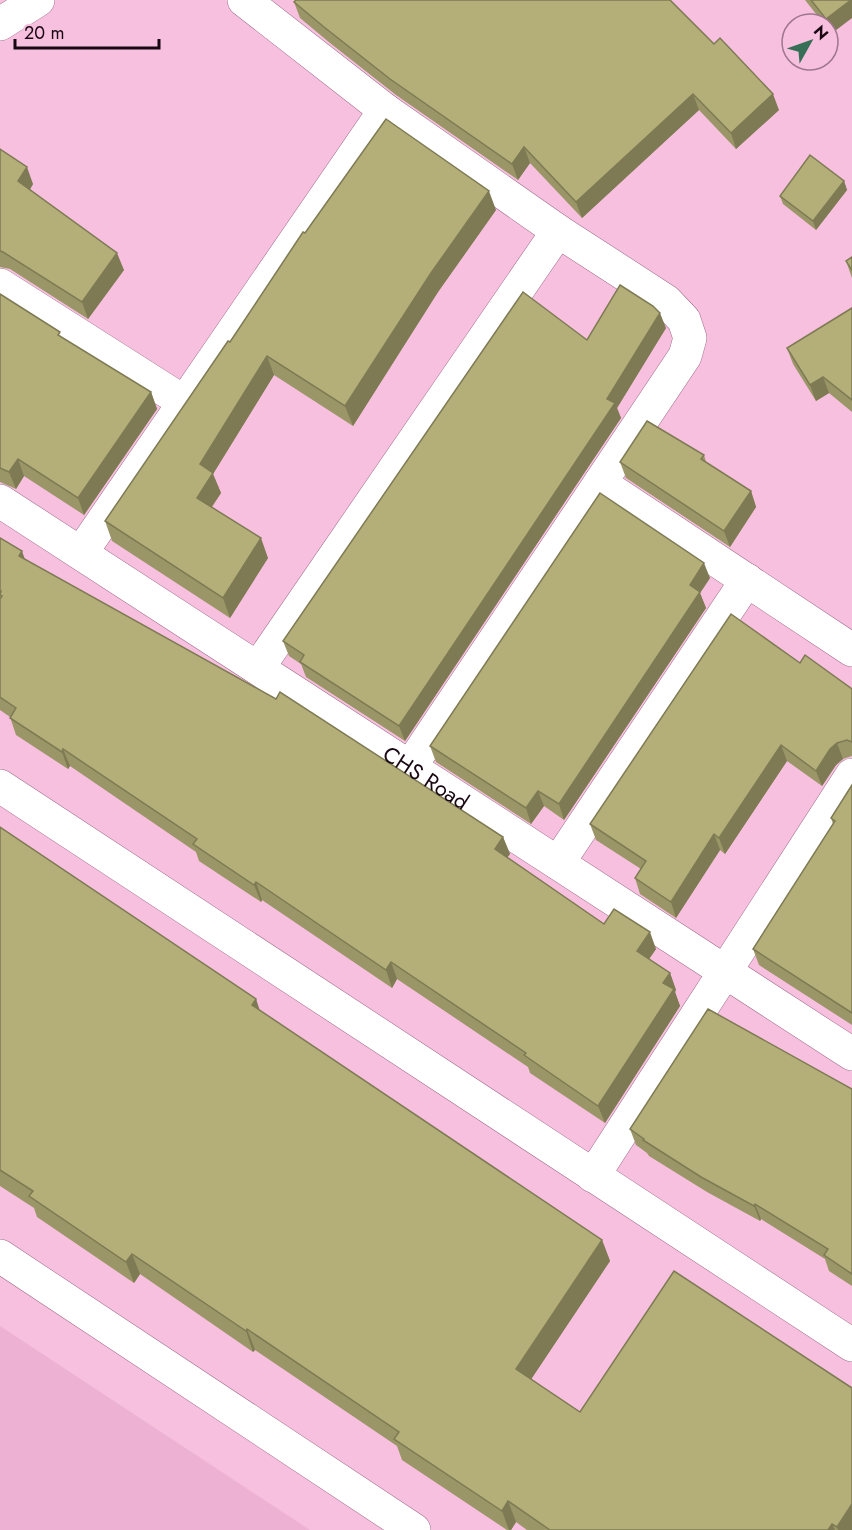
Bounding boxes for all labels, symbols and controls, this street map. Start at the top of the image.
scale bar [15,12,159,50]
north arrow [780,12,840,72]
text: 20 m [24,20,64,46]
text: N [808,20,834,45]
street label: CHS Road [377,738,475,817]

